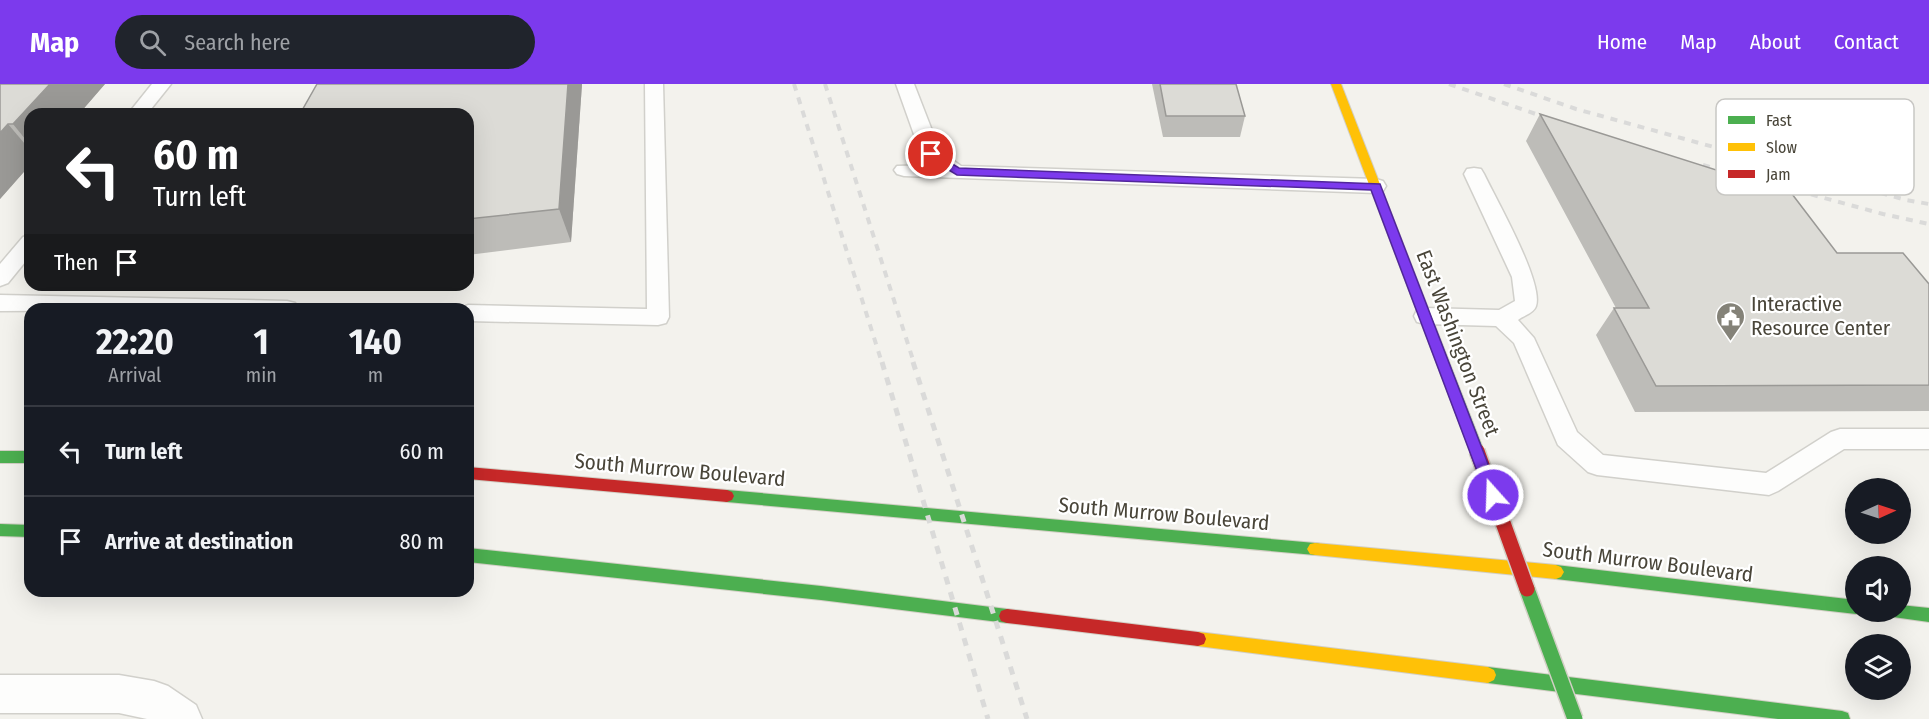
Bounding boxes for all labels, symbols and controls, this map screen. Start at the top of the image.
search box [115,15,535,69]
text: Map [30,26,79,59]
icon: search [136,26,169,59]
text: Search here [184,29,290,56]
text: Home [1597,29,1647,55]
text: Map [1680,29,1717,55]
text: About [1750,29,1801,55]
text: Contact [1834,29,1899,55]
legend [1716,99,1914,195]
text: Fast [1766,111,1793,130]
pin [905,128,956,179]
text: 60 m [153,130,239,180]
icon: left [54,132,132,210]
icon: arrive [914,137,947,170]
text: Slow [1766,138,1797,157]
text: Jam [1766,165,1791,184]
text: Turn left [153,181,246,213]
icon: arrive [110,246,143,279]
street label: East Washington Street [1411,246,1506,440]
text: Then [54,249,98,276]
place label: Interactive Resource Center [1751,291,1891,341]
public building icon: Interactive Resource Center [1714,300,1746,342]
text: 22:20 [96,320,174,364]
text: 1 [254,320,269,364]
text: 140 [349,320,402,364]
text: Arrival [108,363,161,387]
text: min [246,363,277,387]
text: m [368,363,383,387]
icon: left [54,435,87,468]
text: Turn left [105,438,183,465]
text: 60 m [400,438,444,465]
street label: South Murrow Boulevard [573,448,787,492]
position arrow [1461,463,1525,527]
north arrow [1845,478,1911,544]
map controls [1845,478,1911,700]
street label: South Murrow Boulevard [1057,492,1271,536]
icon: arrive [54,525,87,558]
text: Arrive at destination [105,528,293,555]
text: 80 m [399,528,444,555]
street label: South Murrow Boulevard [1541,536,1755,588]
button: sound [1845,556,1911,622]
button: layers [1845,634,1911,700]

